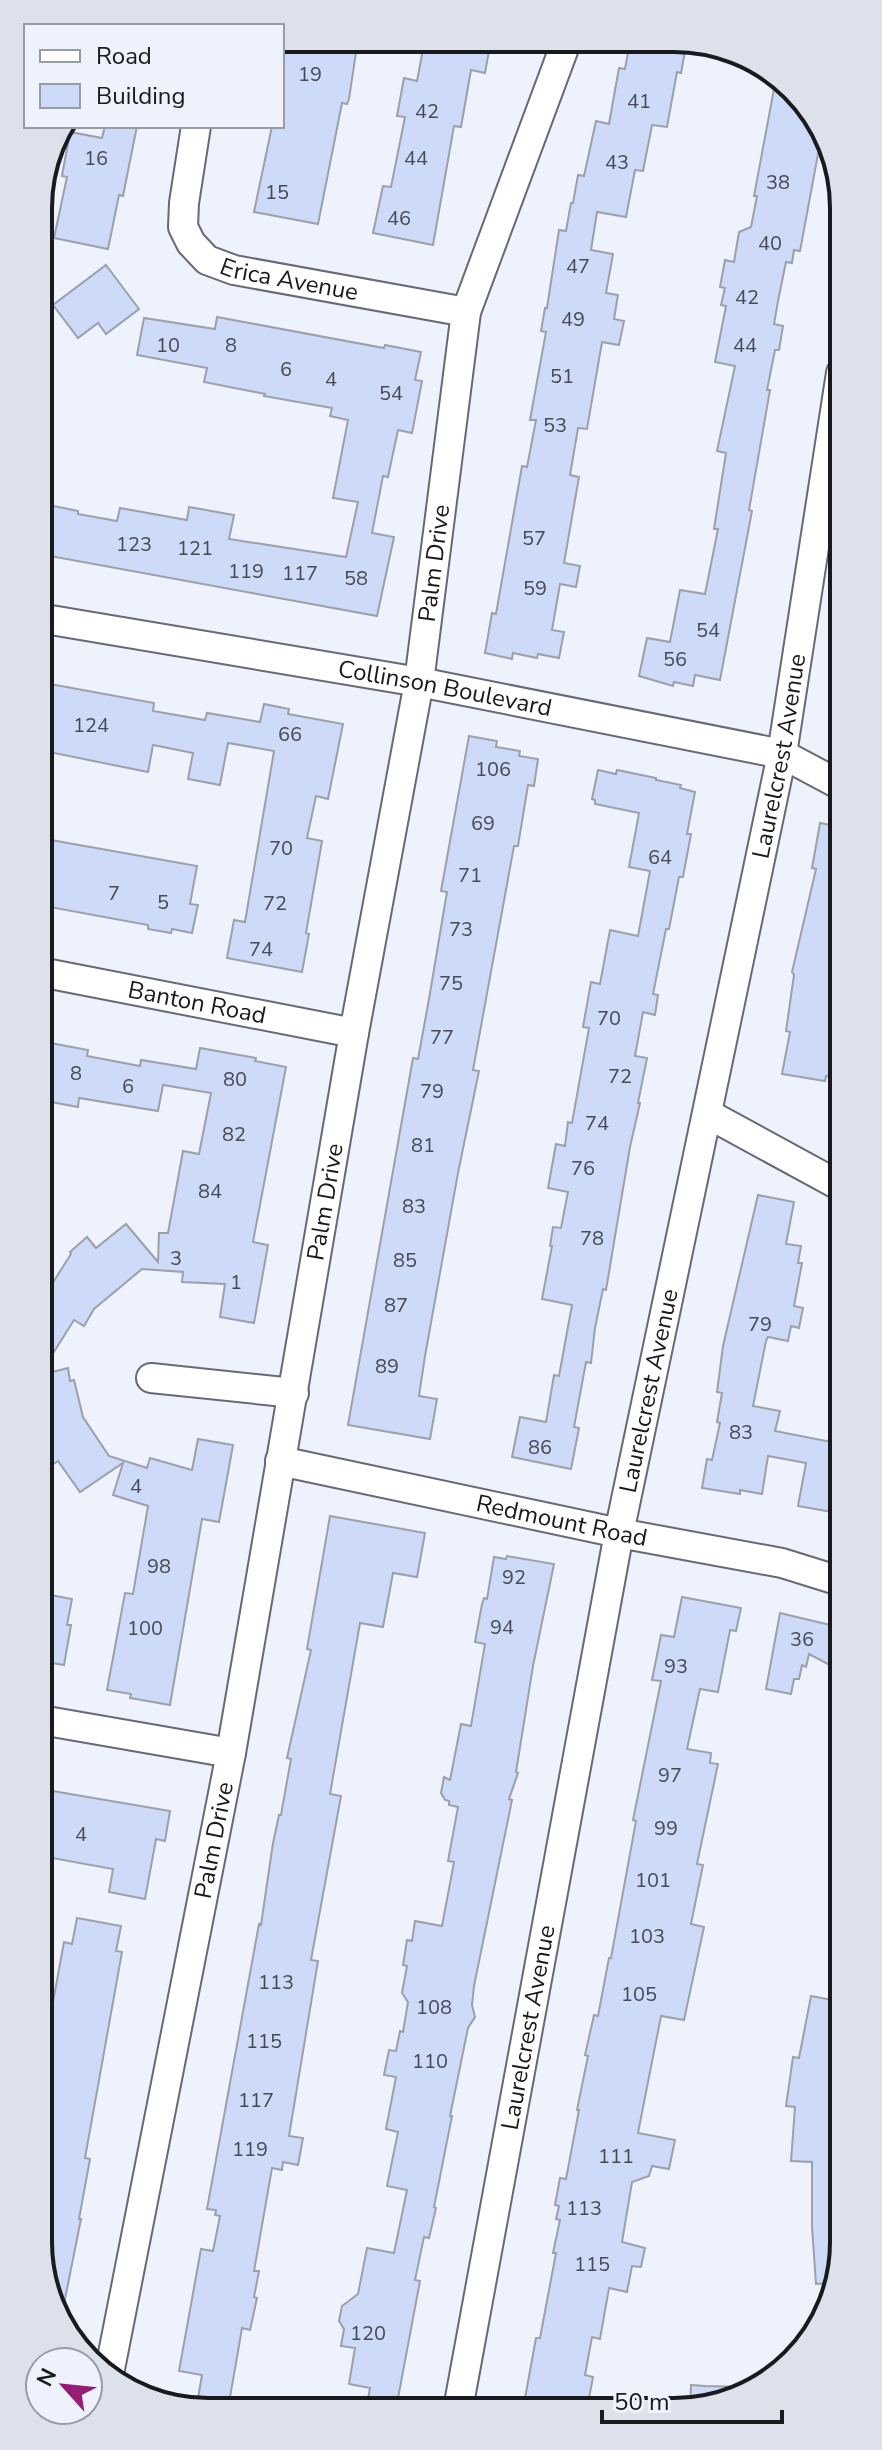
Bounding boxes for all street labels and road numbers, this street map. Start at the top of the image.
street label: Erica Avenue [215,250,361,308]
street label: Palm Drive [411,503,457,624]
street label: Laurelcrest Avenue [745,651,813,861]
street label: Collinson Boulevard [336,653,555,724]
street label: Banton Road [125,973,269,1032]
street label: Palm Drive [299,1141,351,1263]
street label: Laurelcrest Avenue [612,1286,686,1496]
street label: Redmount Road [473,1487,650,1554]
street label: Palm Drive [187,1779,241,1901]
street label: Laurelcrest Avenue [494,1922,563,2132]

